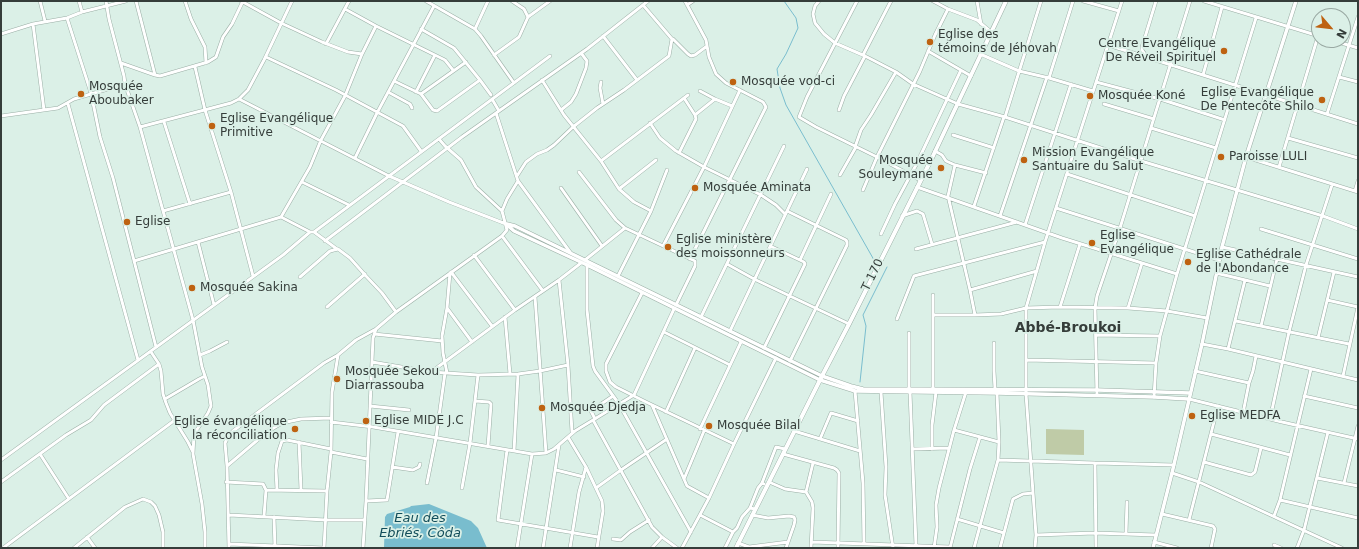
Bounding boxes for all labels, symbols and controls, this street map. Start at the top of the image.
north arrow [1311,8,1351,48]
text: N [1333,26,1349,41]
place label: Eglise des témoins de Jéhovah [938,28,1057,56]
marker: Eglise des témoins de Jéhovah [925,37,935,47]
place label: Centre Evangélique De Réveil Spirituel [1098,37,1216,65]
marker: Centre Evangélique De Réveil Spirituel [1219,46,1229,56]
place label: Mosquée vod-ci [741,75,835,89]
marker: Mosquée vod-ci [728,77,738,87]
place label: Mosquée Aboubaker [89,80,154,108]
place label: Eglise Evangélique De Pentecôte Shilo [1201,86,1314,114]
marker: Mosquée Aboubaker [76,89,86,99]
place label: Mosquée Koné [1098,89,1185,103]
marker: Mosquée Koné [1085,91,1095,101]
marker: Eglise Evangélique De Pentecôte Shilo [1317,95,1327,105]
place label: Eglise Evangélique Primitive [220,112,333,140]
marker: Eglise Evangélique Primitive [207,121,217,131]
place label: Mission Evangélique Santuaire du Salut [1032,146,1154,174]
place label: Paroisse LULI [1229,150,1307,164]
marker: Paroisse LULI [1216,152,1226,162]
place label: Mosquée Souleymane [859,154,933,182]
marker: Mission Evangélique Santuaire du Salut [1019,155,1029,165]
marker: Mosquée Souleymane [936,163,946,173]
place label: Mosquée Aminata [703,181,811,195]
marker: Mosquée Aminata [690,183,700,193]
place label: Eglise [135,215,171,229]
marker: Eglise [122,217,132,227]
place label: Eglise Evangélique [1100,229,1174,257]
place label: Eglise ministère des moissonneurs [676,233,785,261]
marker: Eglise Evangélique [1087,238,1097,248]
marker: Eglise ministère des moissonneurs [663,242,673,252]
place label: Eglise Cathédrale de l'Abondance [1196,248,1301,276]
street label: T 170 [859,257,887,293]
marker: Eglise Cathédrale de l'Abondance [1183,257,1193,267]
place label: Mosquée Sakina [200,281,298,295]
marker: Mosquée Sakina [187,283,197,293]
district label: Abbé-Broukoi [1015,320,1121,336]
place label: Mosquée Sekou Diarrassouba [345,365,439,393]
marker: Mosquée Sekou Diarrassouba [332,374,342,384]
place label: Mosquée Djedja [550,401,646,415]
marker: Mosquée Djedja [537,403,547,413]
place label: Eglise MEDFA [1200,409,1281,423]
marker: Eglise MEDFA [1187,411,1197,421]
place label: Eglise MIDE J.C [374,414,464,428]
place label: Eglise évangélique la réconciliation [174,415,287,443]
marker: Eglise MIDE J.C [361,416,371,426]
place label: Mosquée Bilal [717,419,800,433]
marker: Mosquée Bilal [704,421,714,431]
marker: Eglise évangélique la réconciliation [290,424,300,434]
water label: Eau des Ebriés, Côda [379,511,461,542]

